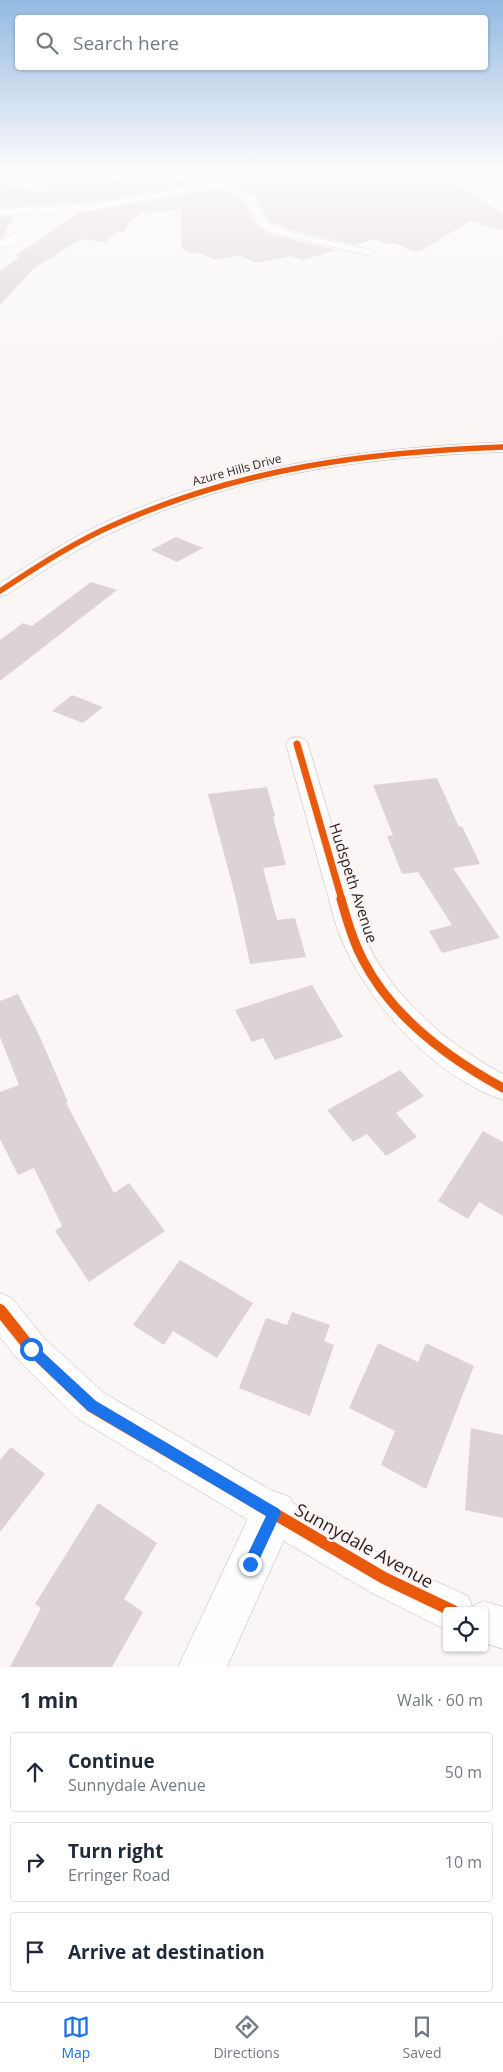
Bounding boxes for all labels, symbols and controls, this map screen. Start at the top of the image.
search box [15,15,488,70]
icon: search [33,29,61,57]
text: Search here [73,30,179,56]
street label: Azure Hills Drive [190,449,283,490]
street label: Hudspeth Avenue [325,820,383,945]
route start [20,1338,43,1361]
street label: Sunnydale Avenue [291,1497,438,1593]
route end [239,1553,262,1576]
map controls [443,1607,488,1652]
button: locate [443,1607,488,1652]
text: 1 min [20,1686,78,1714]
text: Walk · 60 m [397,1689,483,1711]
text: Continue [68,1748,155,1774]
icon: ahead [21,1758,49,1786]
text: 50 m [445,1761,482,1783]
text: Sunnydale Avenue [68,1774,206,1796]
text: Turn right [68,1838,163,1864]
icon: right [21,1848,49,1876]
text: 10 m [445,1851,482,1873]
text: Erringer Road [68,1864,170,1886]
icon: arrive [21,1938,49,1966]
text: Arrive at destination [68,1939,265,1965]
tab: Map [61,2013,90,2062]
tab: Directions [213,2013,280,2062]
tab: Saved [403,2013,441,2062]

